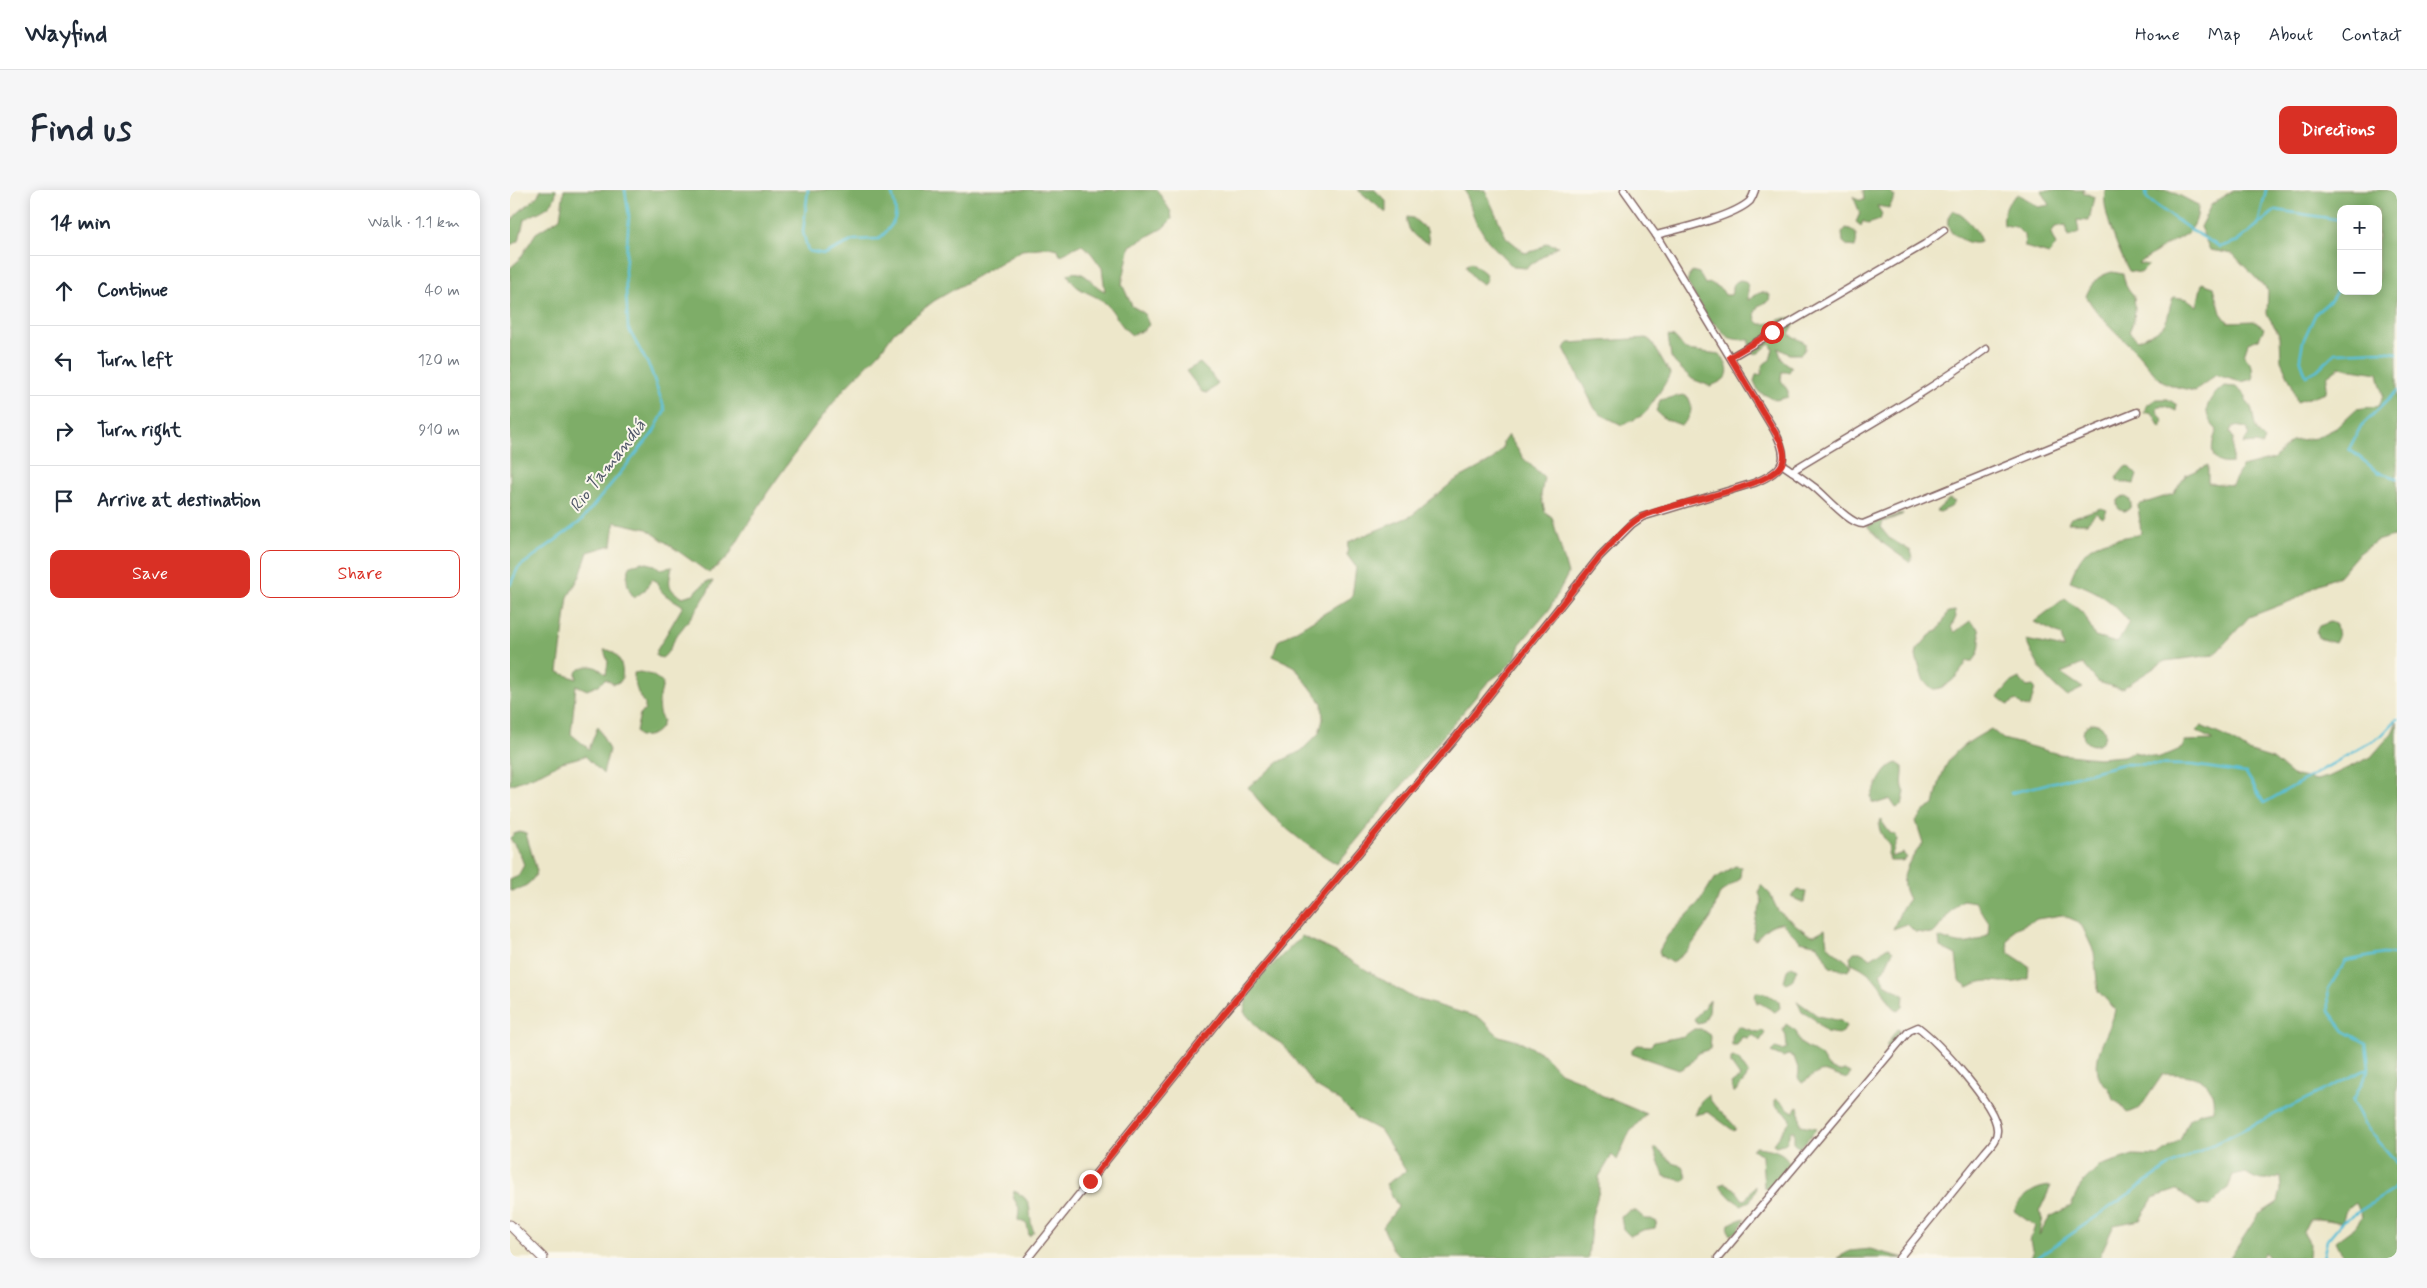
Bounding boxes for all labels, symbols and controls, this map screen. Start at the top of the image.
text: Wayfind [25,19,107,50]
text: Home [2135,23,2180,47]
text: Map [2208,23,2241,47]
text: About [2269,23,2313,47]
text: Contact [2341,23,2402,47]
button: Directions [2279,106,2397,154]
text: Find us [30,107,132,153]
map controls [2337,205,2382,295]
button: + [2337,205,2382,250]
text: 14 min [50,209,111,237]
text: Walk · 1.1 km [368,212,460,233]
button: − [2337,250,2382,295]
icon: ahead [50,277,78,305]
text: Continue [97,278,168,303]
text: 40 m [424,280,460,301]
route start [1761,321,1784,344]
icon: left [50,347,78,375]
text: Turn left [97,348,173,373]
text: 120 m [418,350,460,371]
water label: Rio Tamanduá [564,414,652,517]
icon: right [50,417,78,445]
text: Turn right [97,418,181,443]
text: 910 m [419,420,460,441]
icon: arrive [50,487,78,515]
text: Arrive at destination [97,488,261,513]
button: Save [50,550,250,598]
button: Share [260,550,460,598]
route end [1079,1170,1102,1193]

